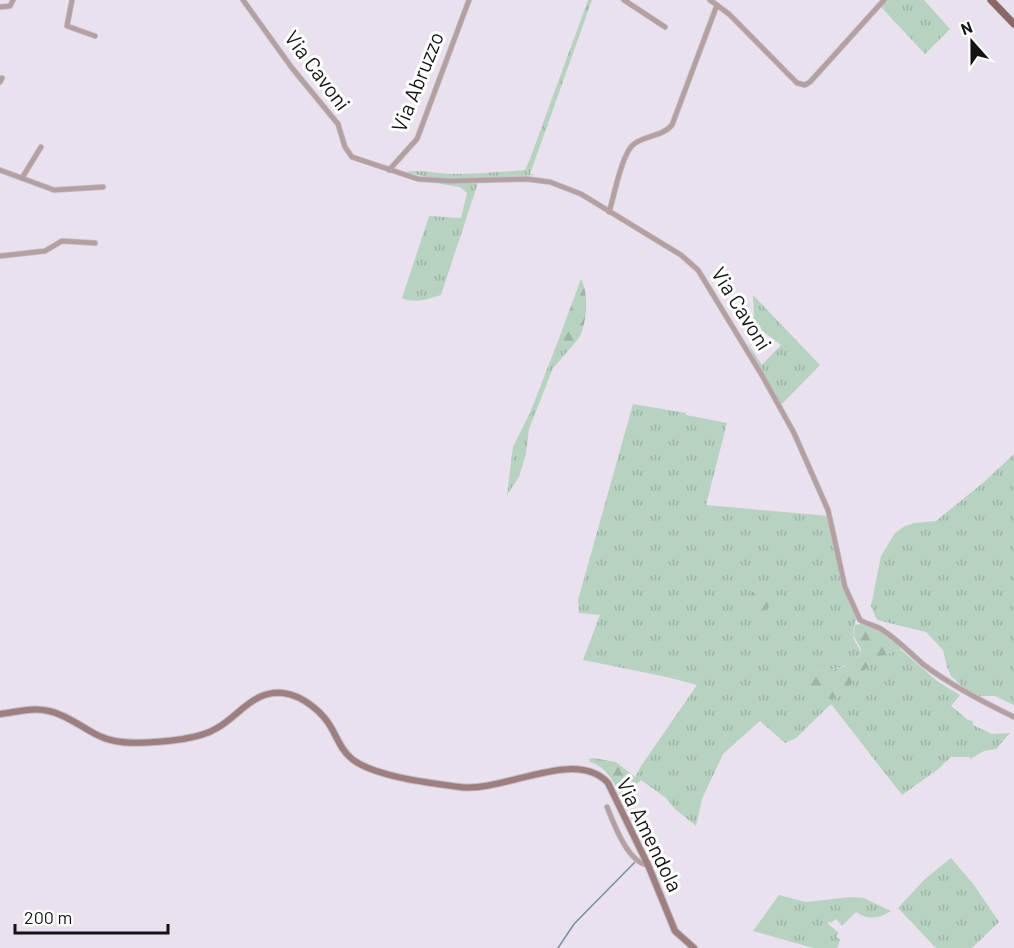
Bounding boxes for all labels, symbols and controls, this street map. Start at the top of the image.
north arrow [942,12,1002,72]
text: N [958,17,975,38]
street label: Via Cavoni [280,25,356,115]
street label: Via Abruzzo [385,28,448,135]
street label: Via Cavoni [707,262,778,355]
street label: Via Amendola [612,773,689,895]
scale bar [15,897,168,935]
text: 200 m [24,906,72,928]

